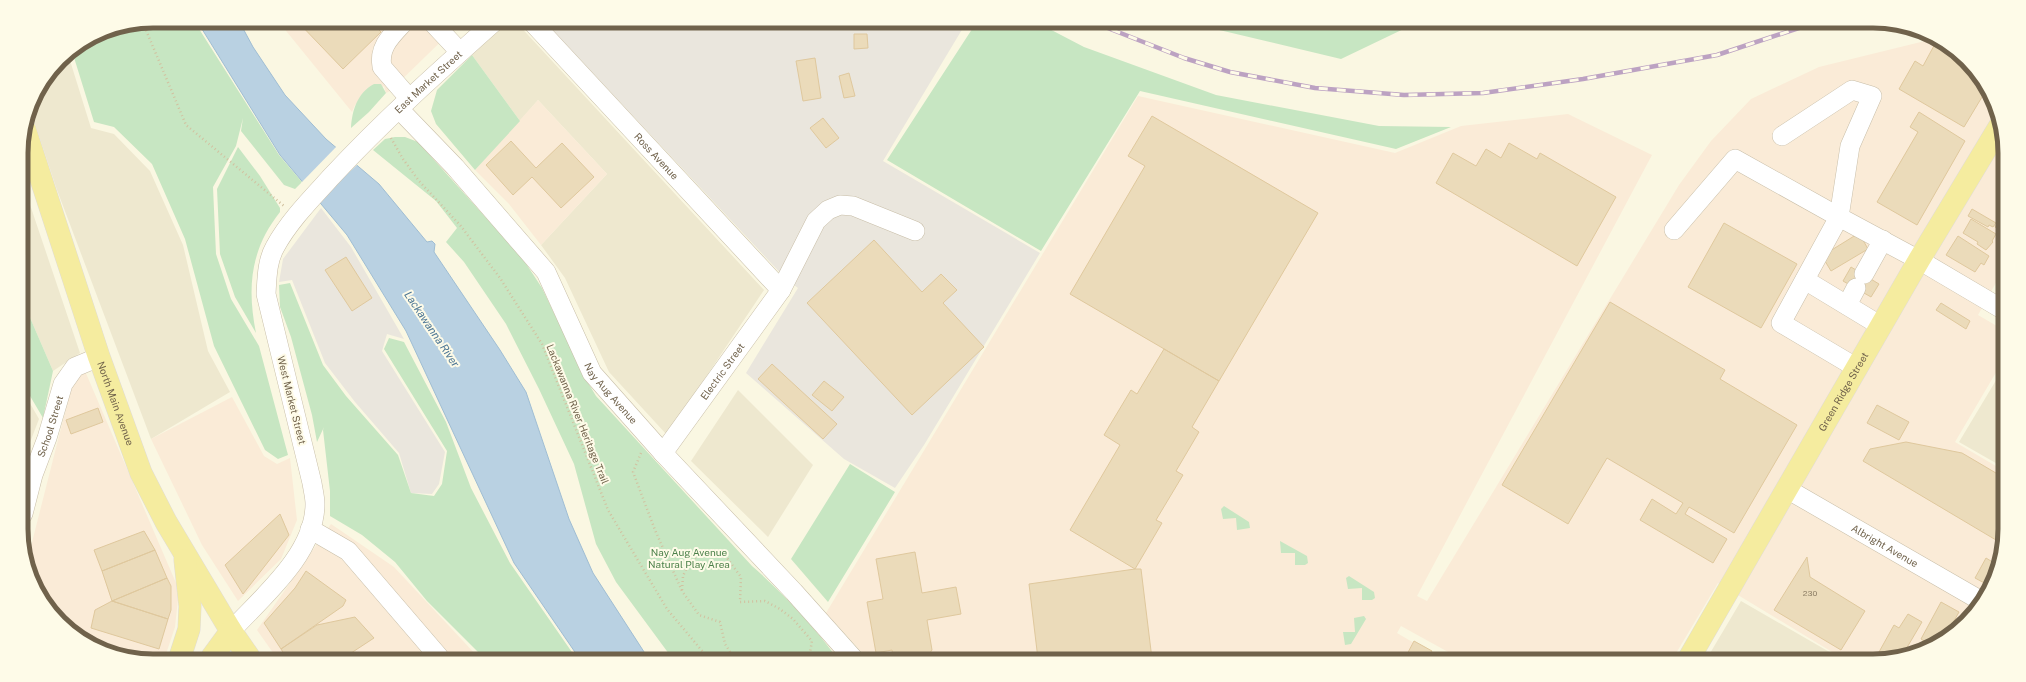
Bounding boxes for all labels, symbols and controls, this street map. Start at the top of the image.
street label: East Market Street [392,48,464,116]
street label: Ross Avenue [632,130,681,182]
water label: Lackawanna River [402,289,462,370]
street label: Electric Street [698,340,747,402]
street label: Lackawanna River Heritage Trail [544,342,612,486]
street label: Green Ridge Street [1816,350,1871,433]
street label: West Market Street [275,355,309,446]
street label: North Main Avenue [95,360,137,447]
street label: Nay Aug Avenue [582,361,640,426]
street label: School Street [34,394,65,459]
street label: Albright Avenue [1849,522,1921,570]
park label: Nay Aug Avenue Natural Play Area [648,546,730,570]
house number: 230 [1803,588,1817,598]

